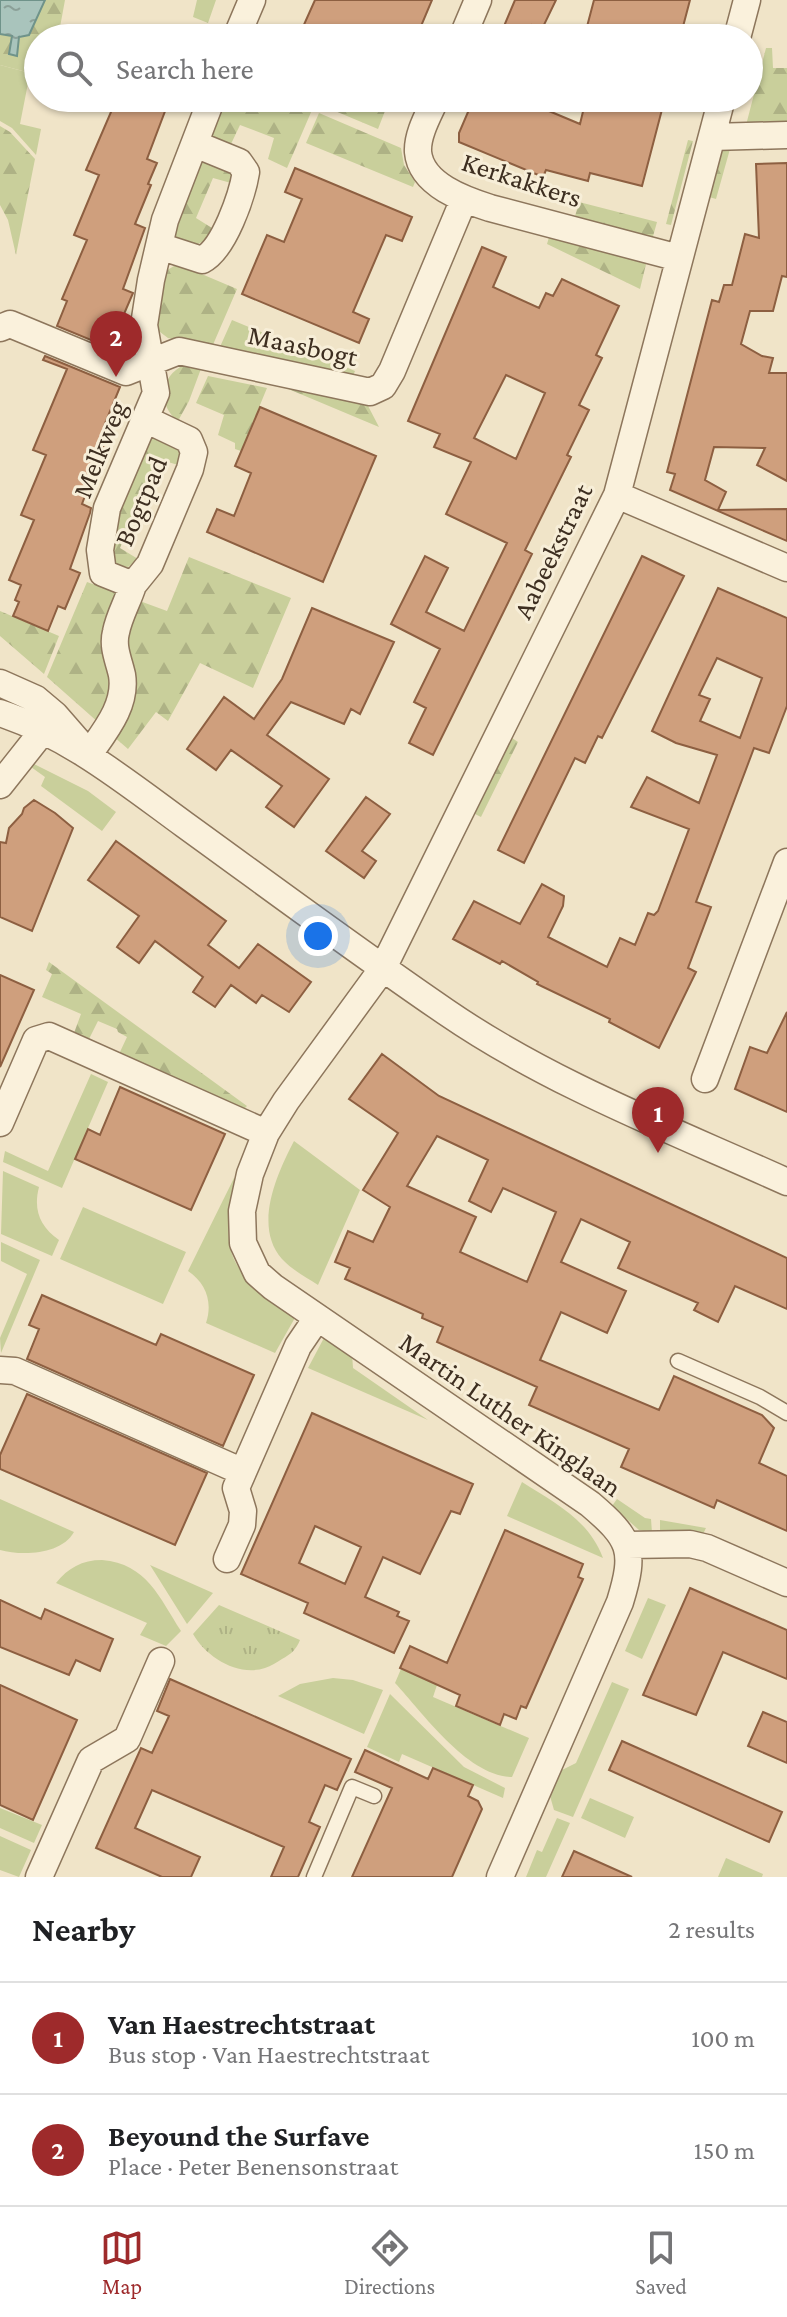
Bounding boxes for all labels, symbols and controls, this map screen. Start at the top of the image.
search box [24,24,763,112]
icon: search [52,46,96,90]
text: Search here [116,52,254,85]
street label: Kerkakkers [458,146,585,213]
pin: 2 [90,311,142,377]
street label: Maasbogt [245,319,361,372]
street label: Melkweg [66,396,133,502]
street label: Bogtpad [108,451,173,551]
street label: Aabeekstraat [507,478,599,624]
your location [298,916,338,956]
pin: 1 [632,1087,684,1153]
street label: Martin Luther Kinglaan [394,1326,628,1503]
text: Nearby [32,1911,135,1948]
text: 2 results [668,1915,755,1944]
text: Van Haestrechtstraat [108,2007,375,2040]
text: 1 [53,2024,63,2053]
text: 100 m [691,2024,755,2053]
text: Bus stop · Van Haestrechtstraat [108,2040,429,2069]
text: Beyound the Surfave [108,2119,369,2152]
text: 2 [51,2136,65,2165]
text: 150 m [694,2136,755,2165]
text: Place · Peter Benensonstraat [108,2152,398,2181]
tab: Map [100,2226,144,2299]
tab: Directions [344,2226,435,2299]
tab: Saved [635,2226,687,2299]

